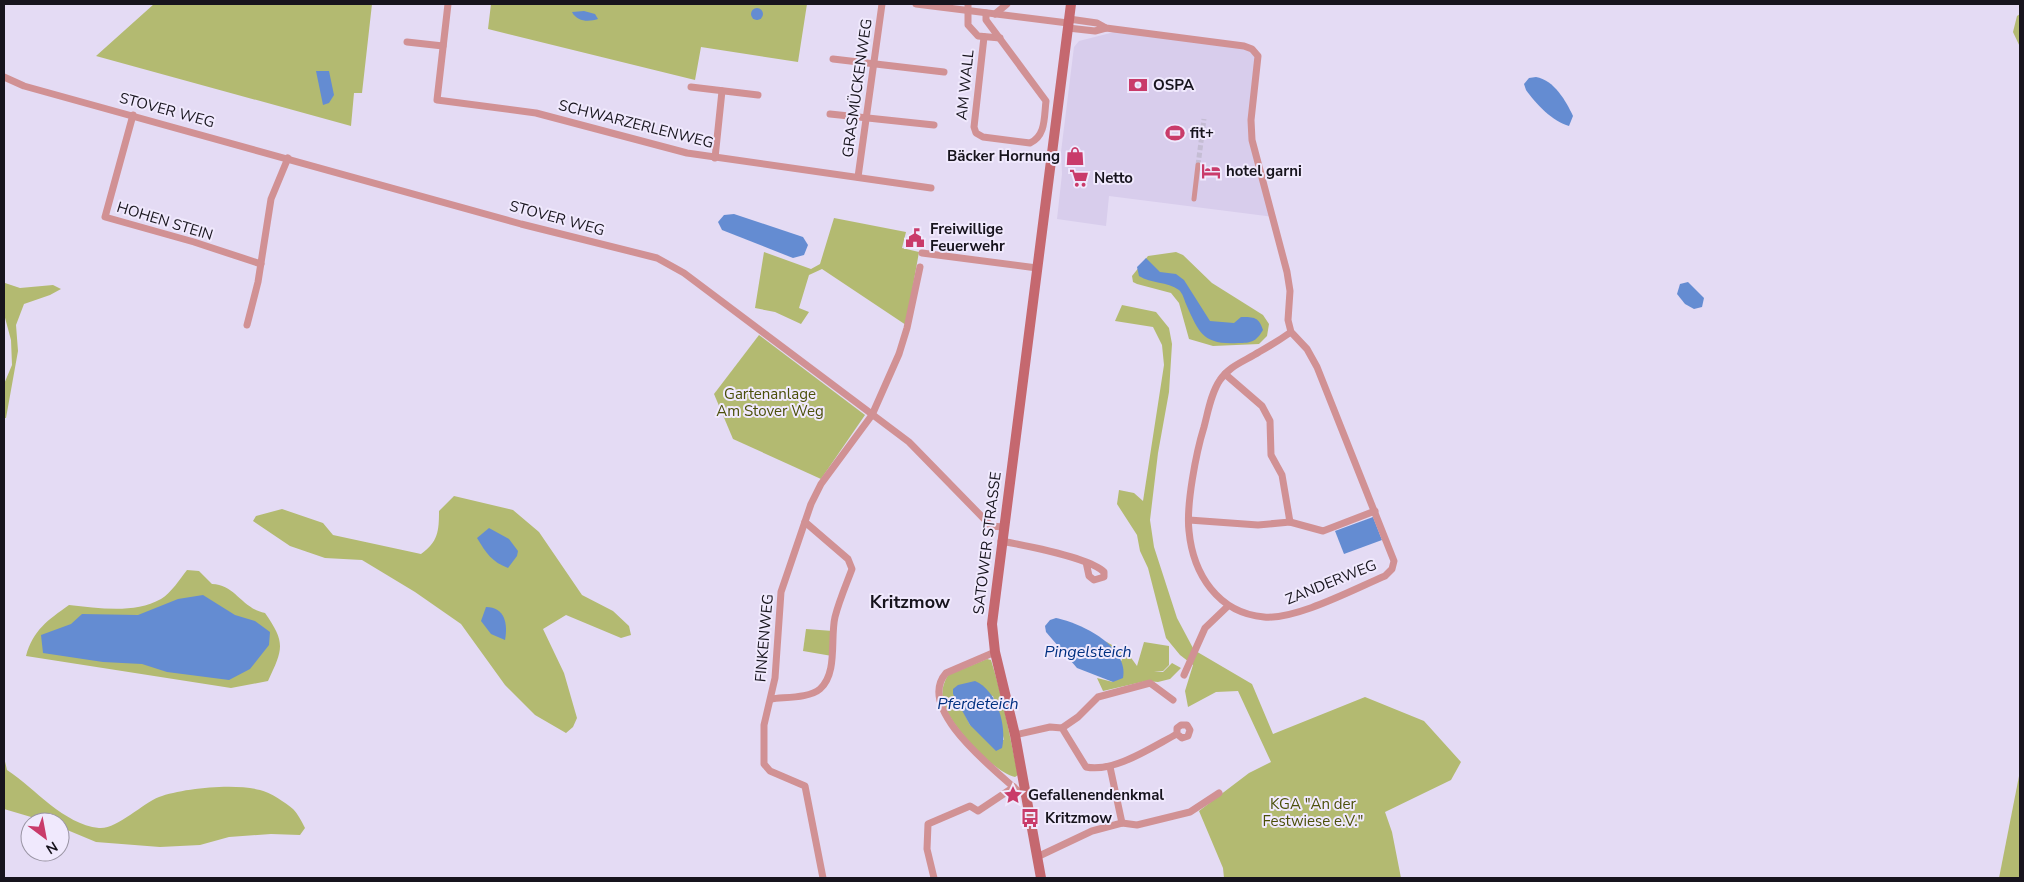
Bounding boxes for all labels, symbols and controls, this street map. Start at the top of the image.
street label: GRASMÜCKENWEG [837,17,877,159]
street label: AM WALL [951,49,979,121]
bank icon: OSPA [1127,74,1149,96]
place label: OSPA [1153,75,1195,95]
street label: STOVER WEG [117,88,217,132]
street label: SCHWARZERLENWEG [556,95,716,153]
sports icon: fit+ [1164,122,1186,144]
place label: fit+ [1190,123,1214,143]
shop icon: Bäcker Hornung [1064,145,1086,167]
place label: Bäcker Hornung [947,146,1060,166]
hotel icon: hotel garni [1200,160,1222,182]
place label: hotel garni [1226,161,1302,181]
supermarket icon: Netto [1068,167,1090,189]
place label: Netto [1094,168,1133,188]
street label: STOVER WEG [507,196,607,240]
street label: HOHEN STEIN [114,197,216,245]
place label: Freiwillige Feuerwehr [930,219,1005,256]
public building icon: Freiwillige Feuerwehr [904,227,926,249]
park label: Gartenanlage Am Stover Weg [716,384,824,421]
street label: SATOWER STRASSE [968,470,1006,616]
street label: ZANDERWEG [1282,555,1380,609]
district label: Kritzmow [870,590,951,614]
street label: FINKENWEG [750,593,778,683]
water label: Pingelsteich [1044,641,1132,663]
water label: Pferdeteich [937,693,1019,715]
place icon: Gefallenendenkmal [1002,784,1024,806]
place label: Gefallenendenkmal [1028,785,1164,805]
park label: KGA "An der Festwiese e.V." [1263,794,1363,831]
bus stop icon: Kritzmow [1019,807,1041,829]
place label: Kritzmow [1045,808,1112,828]
north arrow [20,812,70,862]
text: N [42,837,61,858]

